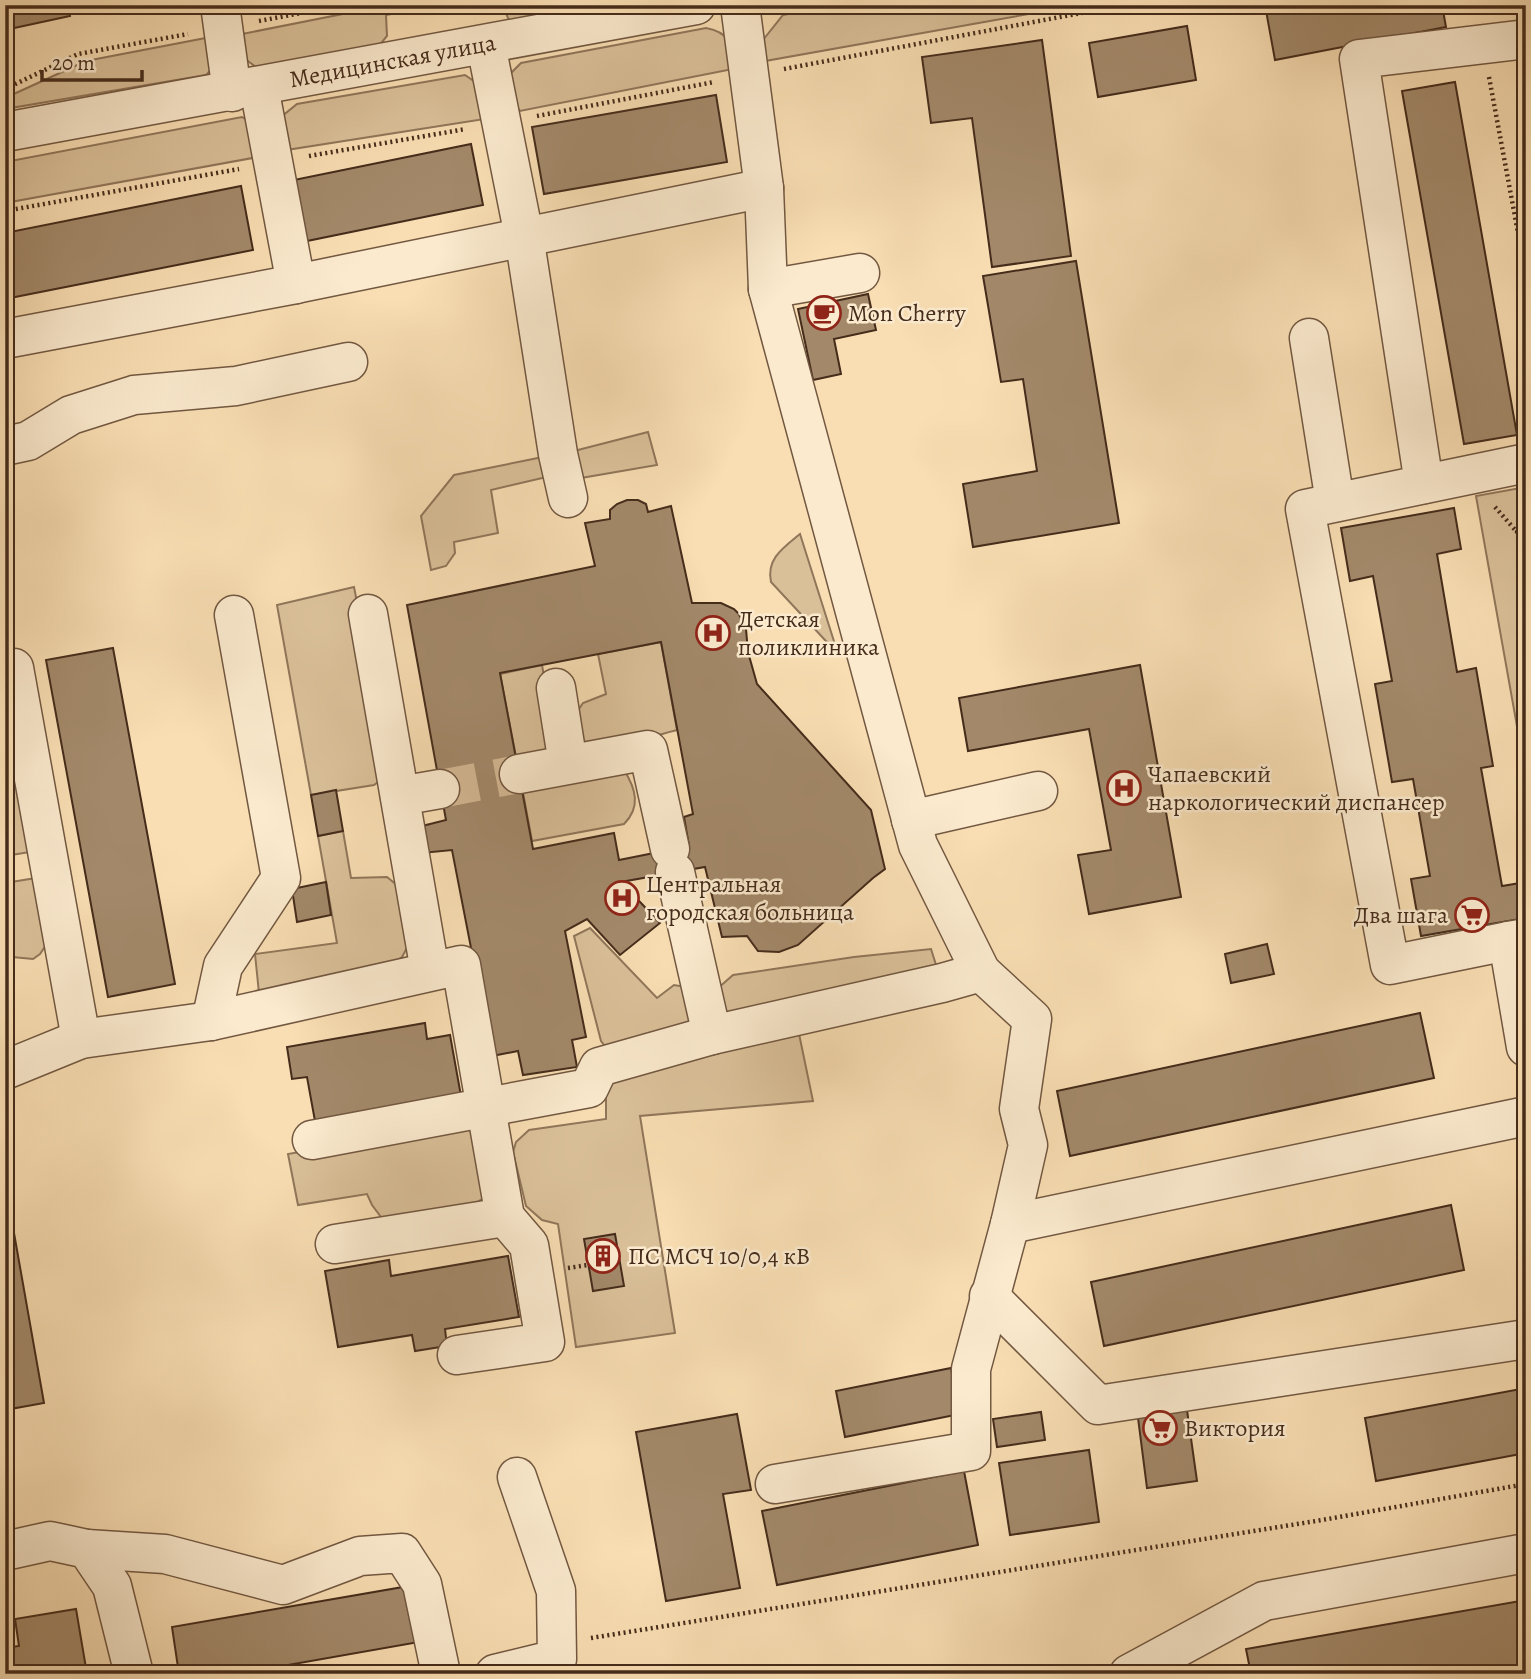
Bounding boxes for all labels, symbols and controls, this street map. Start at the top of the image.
street label: Медицинская улица [287,26,498,95]
scale bar [42,38,142,82]
text: 20 m [52,49,95,77]
cafe icon: Mon Cherry [805,294,843,332]
place label: Mon Cherry [848,297,966,329]
place label: Детская поликлиника [738,603,879,663]
hospital icon: Детская поликлиника [694,614,732,652]
place label: Чапаевский наркологический диспансер [1148,758,1445,818]
hospital icon: Чапаевский наркологический диспансер [1105,769,1143,807]
place label: Центральная городская больница [646,868,854,928]
hospital icon: Центральная городская больница [603,879,641,917]
supermarket icon: Два шага [1453,896,1491,934]
place label: Два шага [1354,899,1448,931]
building icon: ПС МСЧ 10/0,4 кВ [584,1237,622,1275]
place label: ПС МСЧ 10/0,4 кВ [628,1240,810,1272]
supermarket icon: Виктория [1141,1409,1179,1447]
place label: Виктория [1184,1412,1286,1444]

